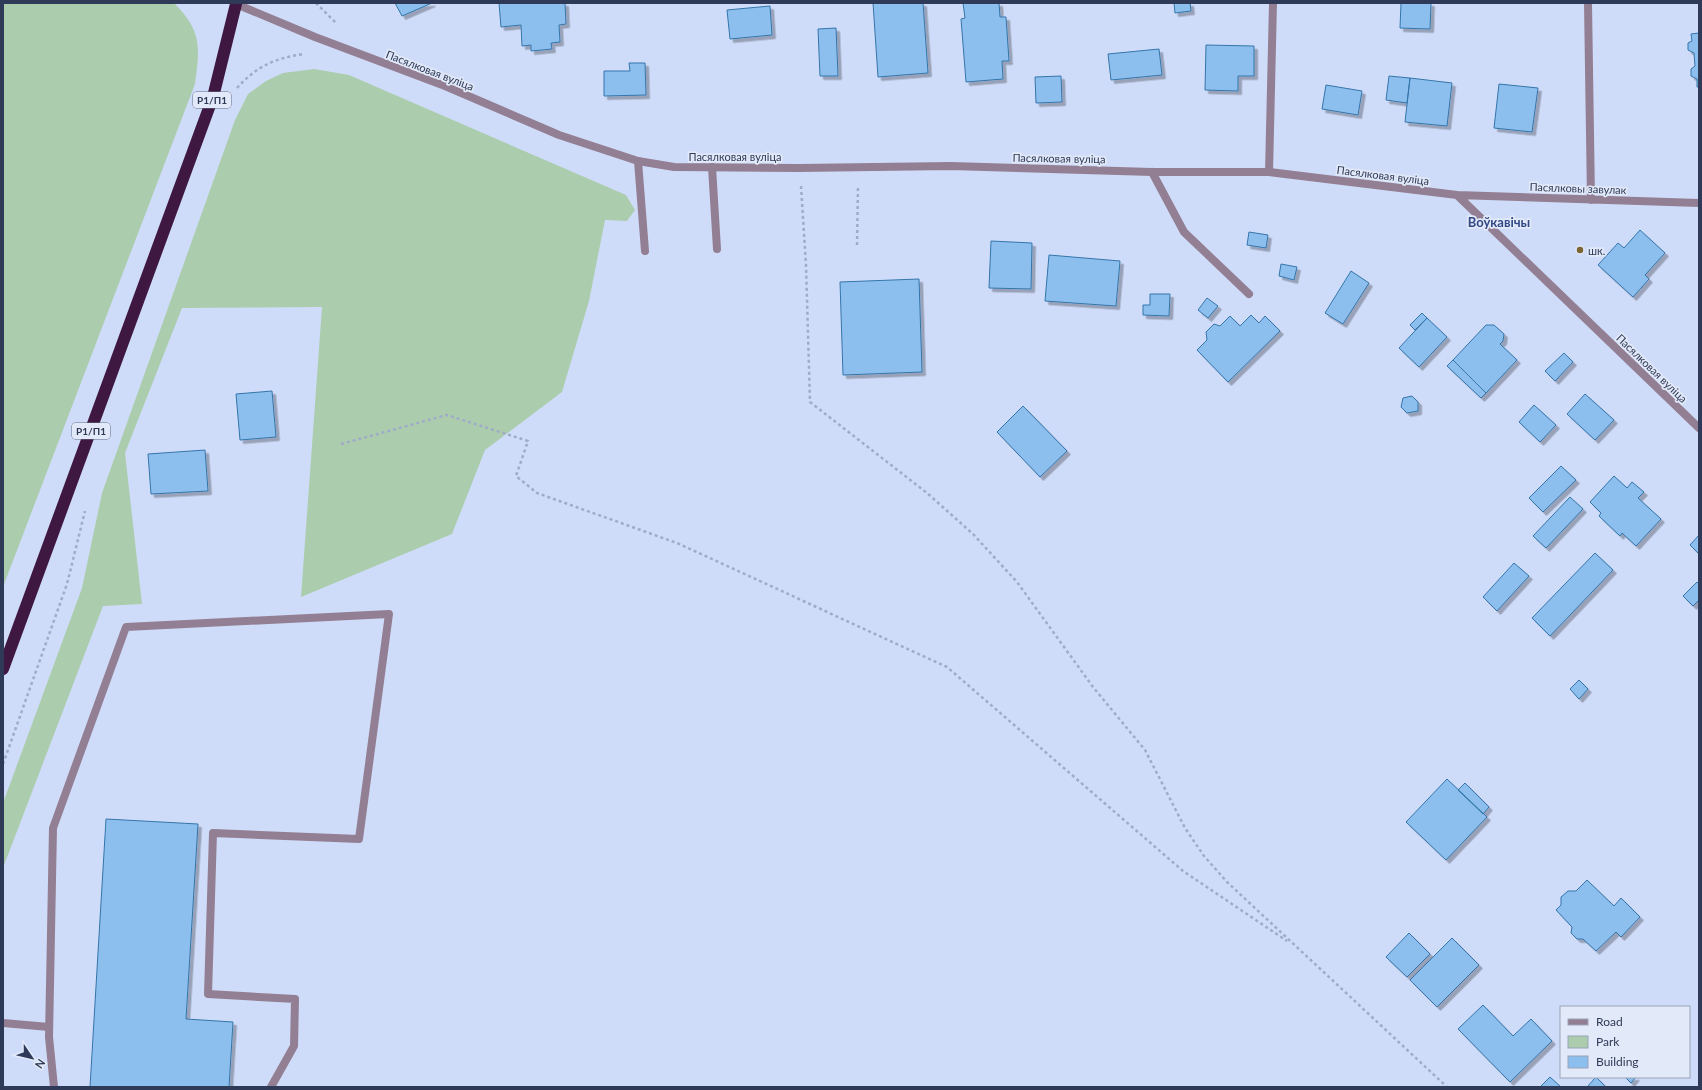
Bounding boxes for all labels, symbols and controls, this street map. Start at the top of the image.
street label: Пасялковая вуліца [384,47,476,93]
road number: Р1/П1 [193,92,231,108]
street label: Пасялковая вуліца [688,150,782,163]
street label: Пасялковая вуліца [1012,151,1106,165]
street label: Пасялковая вуліца [1336,163,1430,187]
street label: Пасялковы завулак [1529,180,1627,196]
district label: Воўкавічы [1468,214,1530,230]
place label: шк. [1588,244,1605,257]
marker: шк. [1575,245,1585,255]
street label: Пасялковая вуліца [1614,331,1690,405]
road number: Р1/П1 [72,423,110,439]
legend [1560,1006,1690,1078]
text: Road [1596,1014,1623,1029]
text: Park [1596,1034,1620,1049]
north arrow [12,1038,52,1078]
text: Building [1596,1054,1639,1069]
text: N [33,1057,48,1071]

